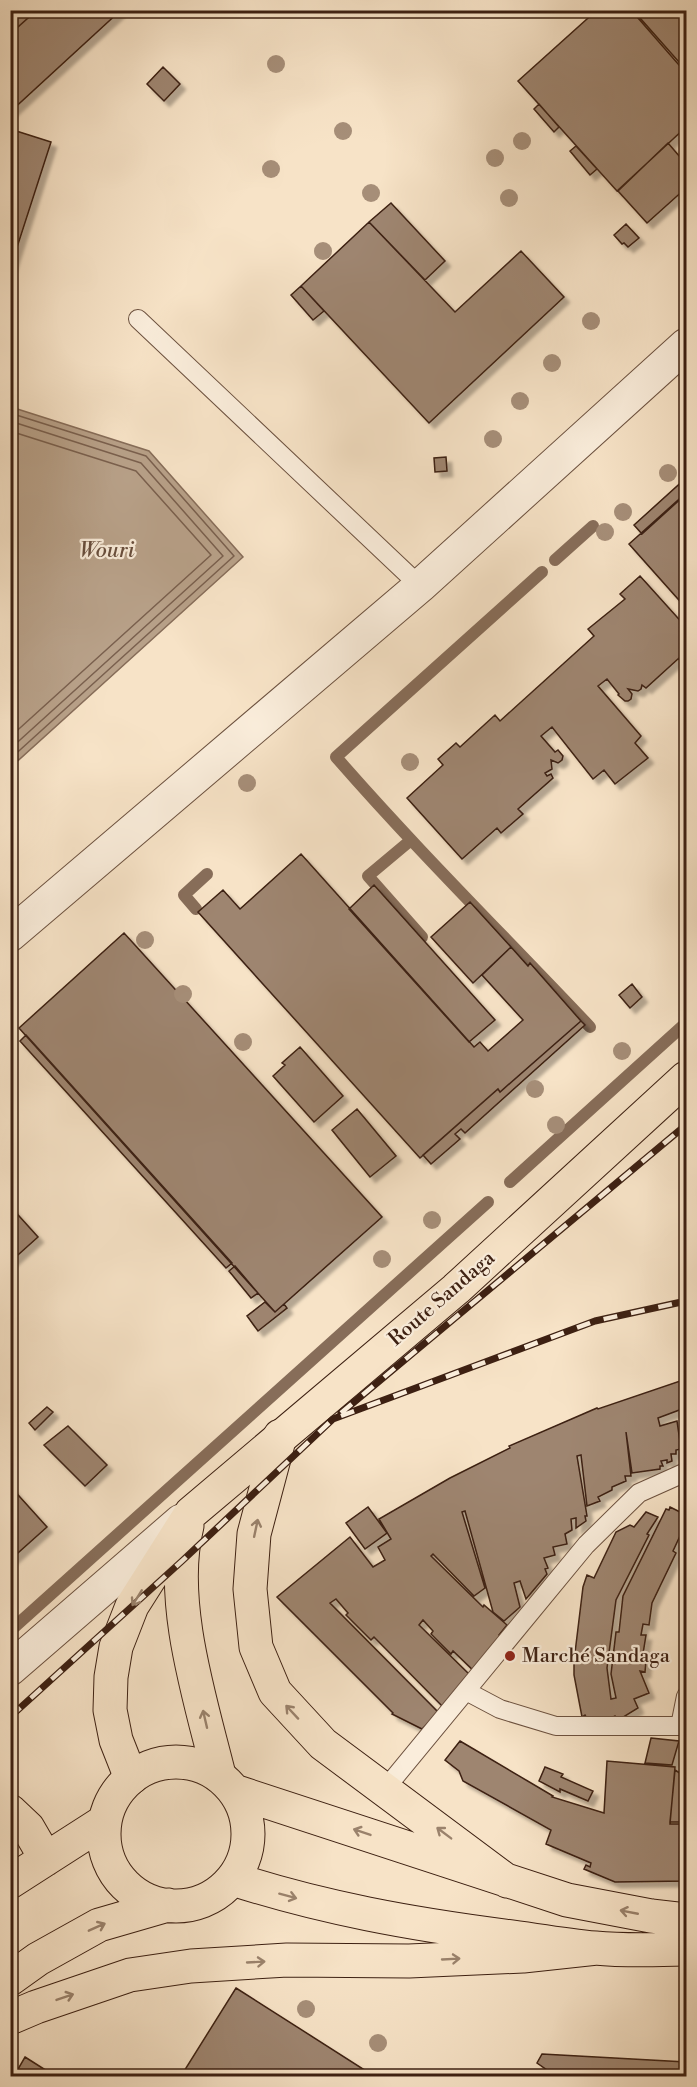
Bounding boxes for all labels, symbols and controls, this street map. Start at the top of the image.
water label: Wouri [79,538,135,564]
street label: Route Sandaga [384,1245,501,1352]
one-way arrow [251,1519,262,1538]
one-way arrow [131,1589,143,1606]
place label: Marché Sandaga [522,1644,671,1669]
marker: Marché Sandaga [503,1649,517,1663]
one-way arrow [285,1704,300,1719]
one-way arrow [199,1709,211,1728]
one-way arrow [353,1825,372,1836]
one-way arrow [436,1827,452,1840]
one-way arrow [279,1891,298,1903]
one-way arrow [619,1906,639,1917]
one-way arrow [87,1921,105,1933]
one-way arrow [440,1954,460,1965]
one-way arrow [245,1957,265,1968]
one-way arrow [55,1991,74,2002]

